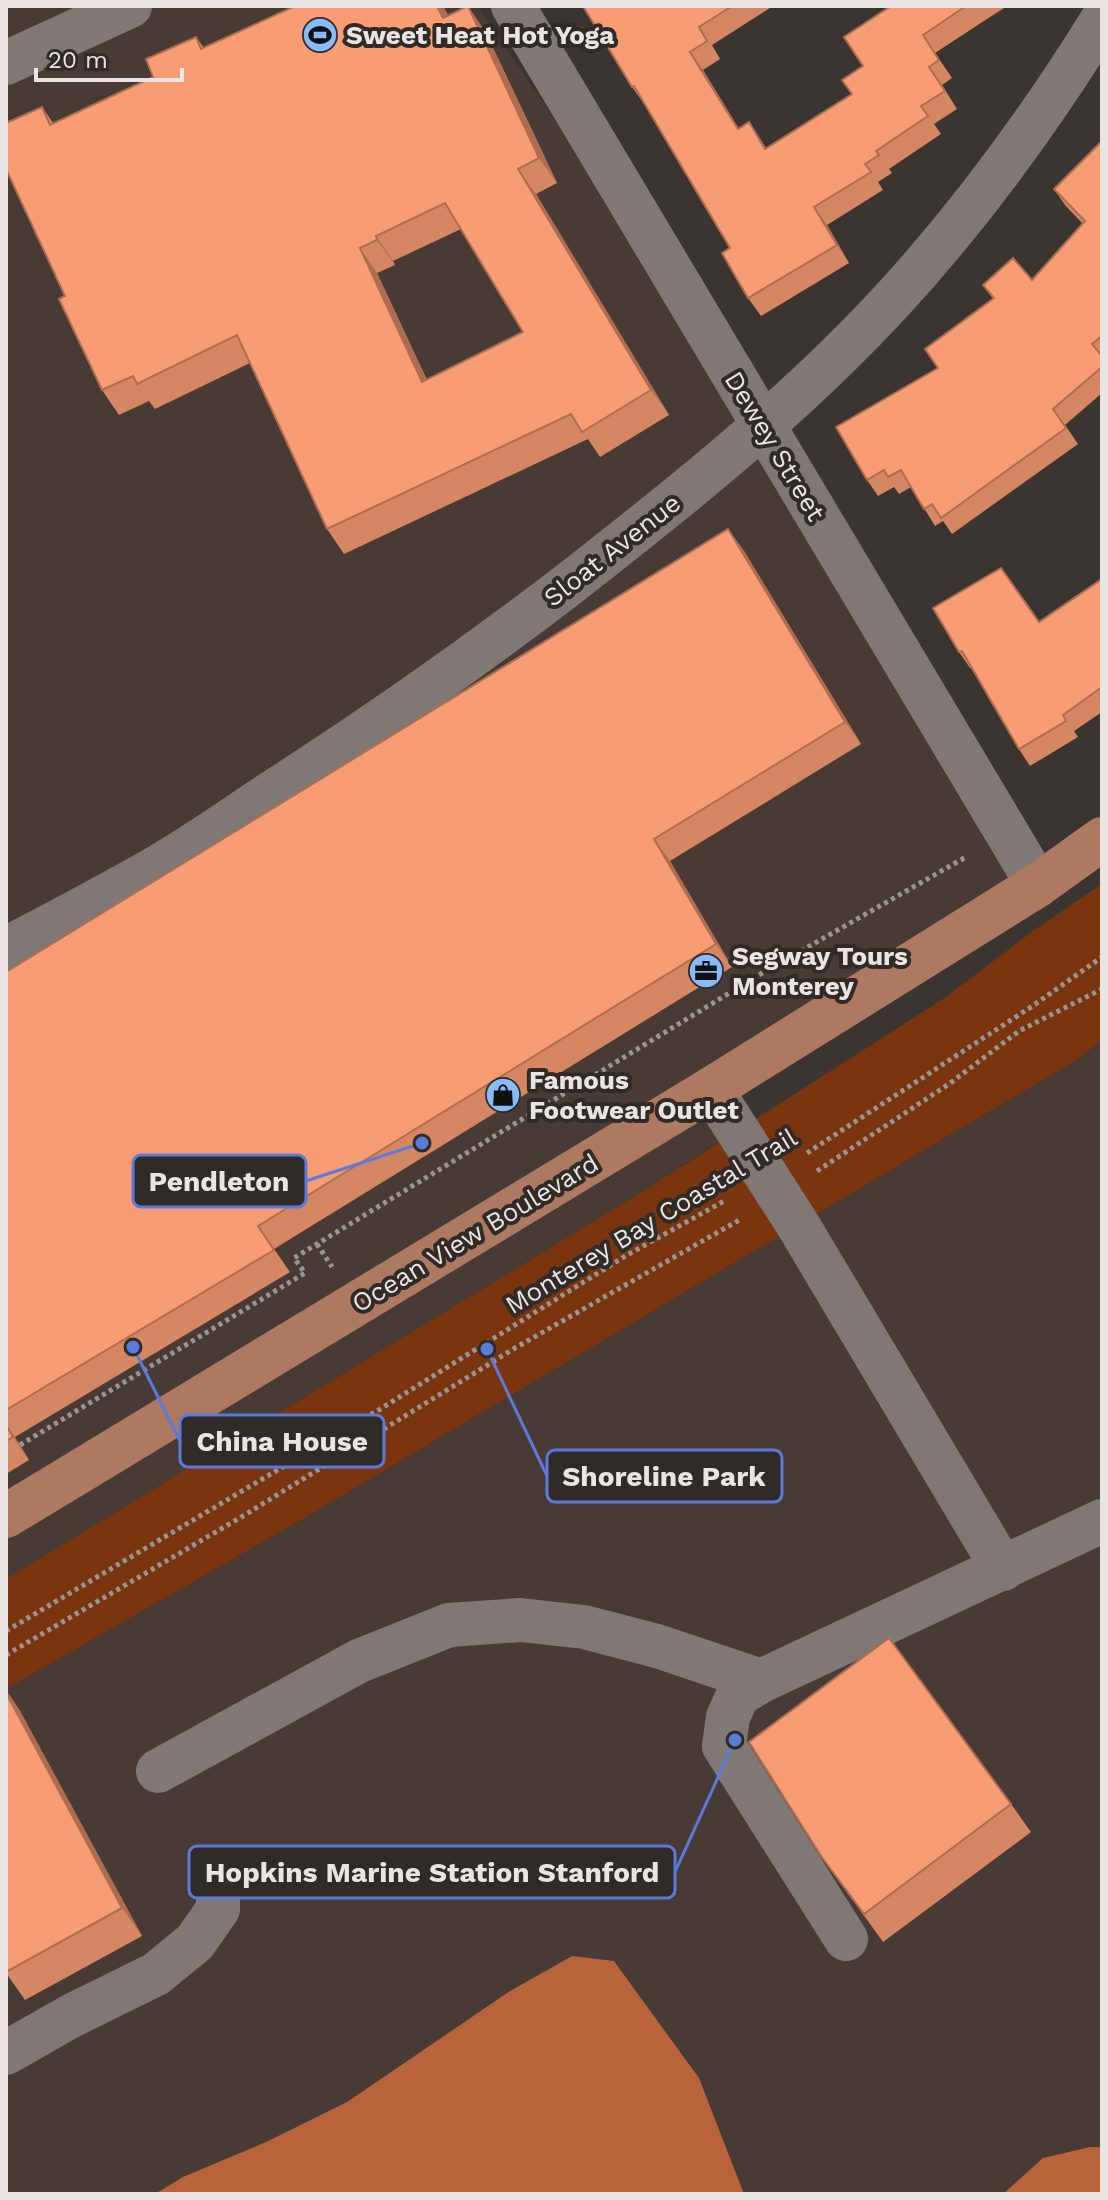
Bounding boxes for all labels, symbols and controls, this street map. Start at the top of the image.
sports icon: Sweet Heat Hot Yoga [301,16,339,54]
place label: Sweet Heat Hot Yoga [346,20,614,50]
scale bar [36,32,182,82]
text: 20 m [48,46,108,74]
street label: Dewey Street [719,366,831,526]
street label: Sloat Avenue [538,487,686,613]
place label: Segway Tours Monterey [732,941,908,1001]
office icon: Segway Tours Monterey [687,952,725,990]
place label: Famous Footwear Outlet [529,1065,739,1125]
shop icon: Famous Footwear Outlet [484,1076,522,1114]
street label: Monterey Bay Coastal Trail [500,1122,802,1320]
street label: Ocean View Boulevard [346,1148,604,1318]
callout: Pendleton [133,1155,306,1207]
text: Pendleton [149,1165,289,1198]
callout: China House [180,1415,384,1467]
text: China House [196,1425,368,1458]
callout: Shoreline Park [547,1450,782,1502]
text: Shoreline Park [562,1460,766,1493]
callout: Hopkins Marine Station Stanford [189,1846,675,1898]
text: Hopkins Marine Station Stanford [205,1856,659,1889]

